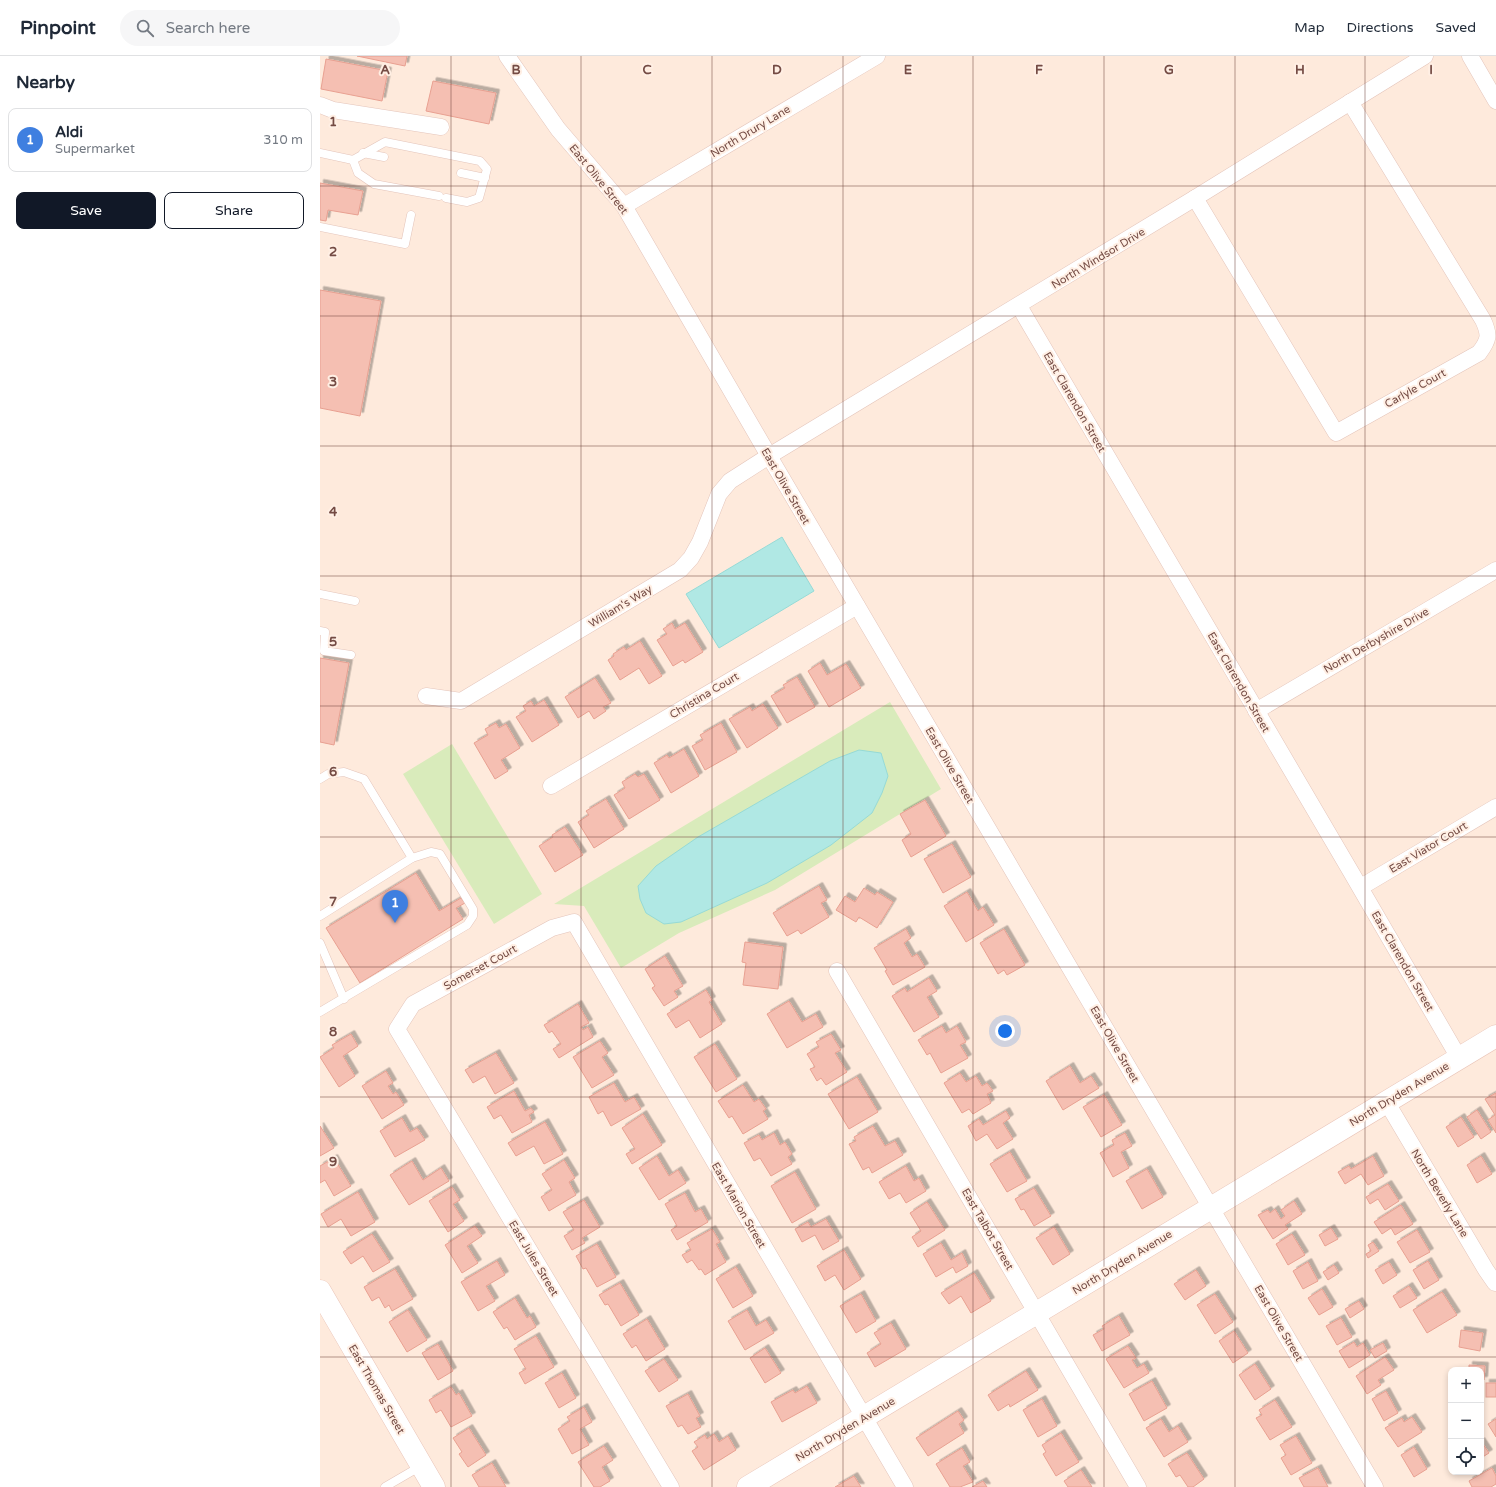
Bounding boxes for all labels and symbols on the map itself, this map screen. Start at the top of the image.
text: A [380,62,390,78]
text: B [511,62,521,78]
text: C [642,62,652,78]
text: D [772,62,782,78]
text: E [904,62,912,78]
text: F [1035,62,1043,78]
text: G [1164,62,1174,78]
text: H [1295,62,1305,78]
text: I [1429,62,1433,78]
street label: North Drury Lane [708,102,793,160]
text: 1 [329,114,337,130]
street label: East Olive Street [566,142,631,217]
street label: North Windsor Drive [1049,225,1147,292]
text: 2 [329,244,337,260]
street label: East Clarendon Street [1041,350,1109,455]
street label: Carlyle Court [1382,366,1448,411]
text: 3 [329,374,337,390]
street label: East Olive Street [758,446,813,527]
text: 4 [329,504,338,520]
street label: William's Way [586,582,654,630]
street label: North Derbyshire Drive [1321,605,1431,676]
street label: East Clarendon Street [1205,630,1273,735]
text: 5 [329,634,337,650]
street label: Christina Court [667,670,741,721]
street label: East Olive Street [922,725,977,806]
text: 6 [329,764,337,780]
street label: East Viator Court [1387,819,1470,876]
pin: 1 [382,890,408,923]
text: 7 [329,894,337,910]
street label: East Clarendon Street [1369,909,1437,1014]
street label: Somerset Court [441,942,519,993]
street label: East Olive Street [1087,1004,1142,1085]
your location [995,1021,1015,1041]
text: 8 [329,1024,337,1040]
street label: North Dryden Avenue [1347,1060,1451,1129]
street label: North Beverly Lane [1408,1147,1471,1240]
text: 9 [329,1154,337,1170]
street label: East Marion Street [709,1160,768,1250]
street label: East Talbot Street [959,1186,1016,1272]
street label: East Jules Street [506,1218,561,1298]
street label: North Dryden Avenue [1070,1228,1174,1297]
street label: East Olive Street [1251,1283,1306,1364]
street label: East Thomas Street [346,1342,408,1436]
street label: North Dryden Avenue [793,1395,897,1464]

